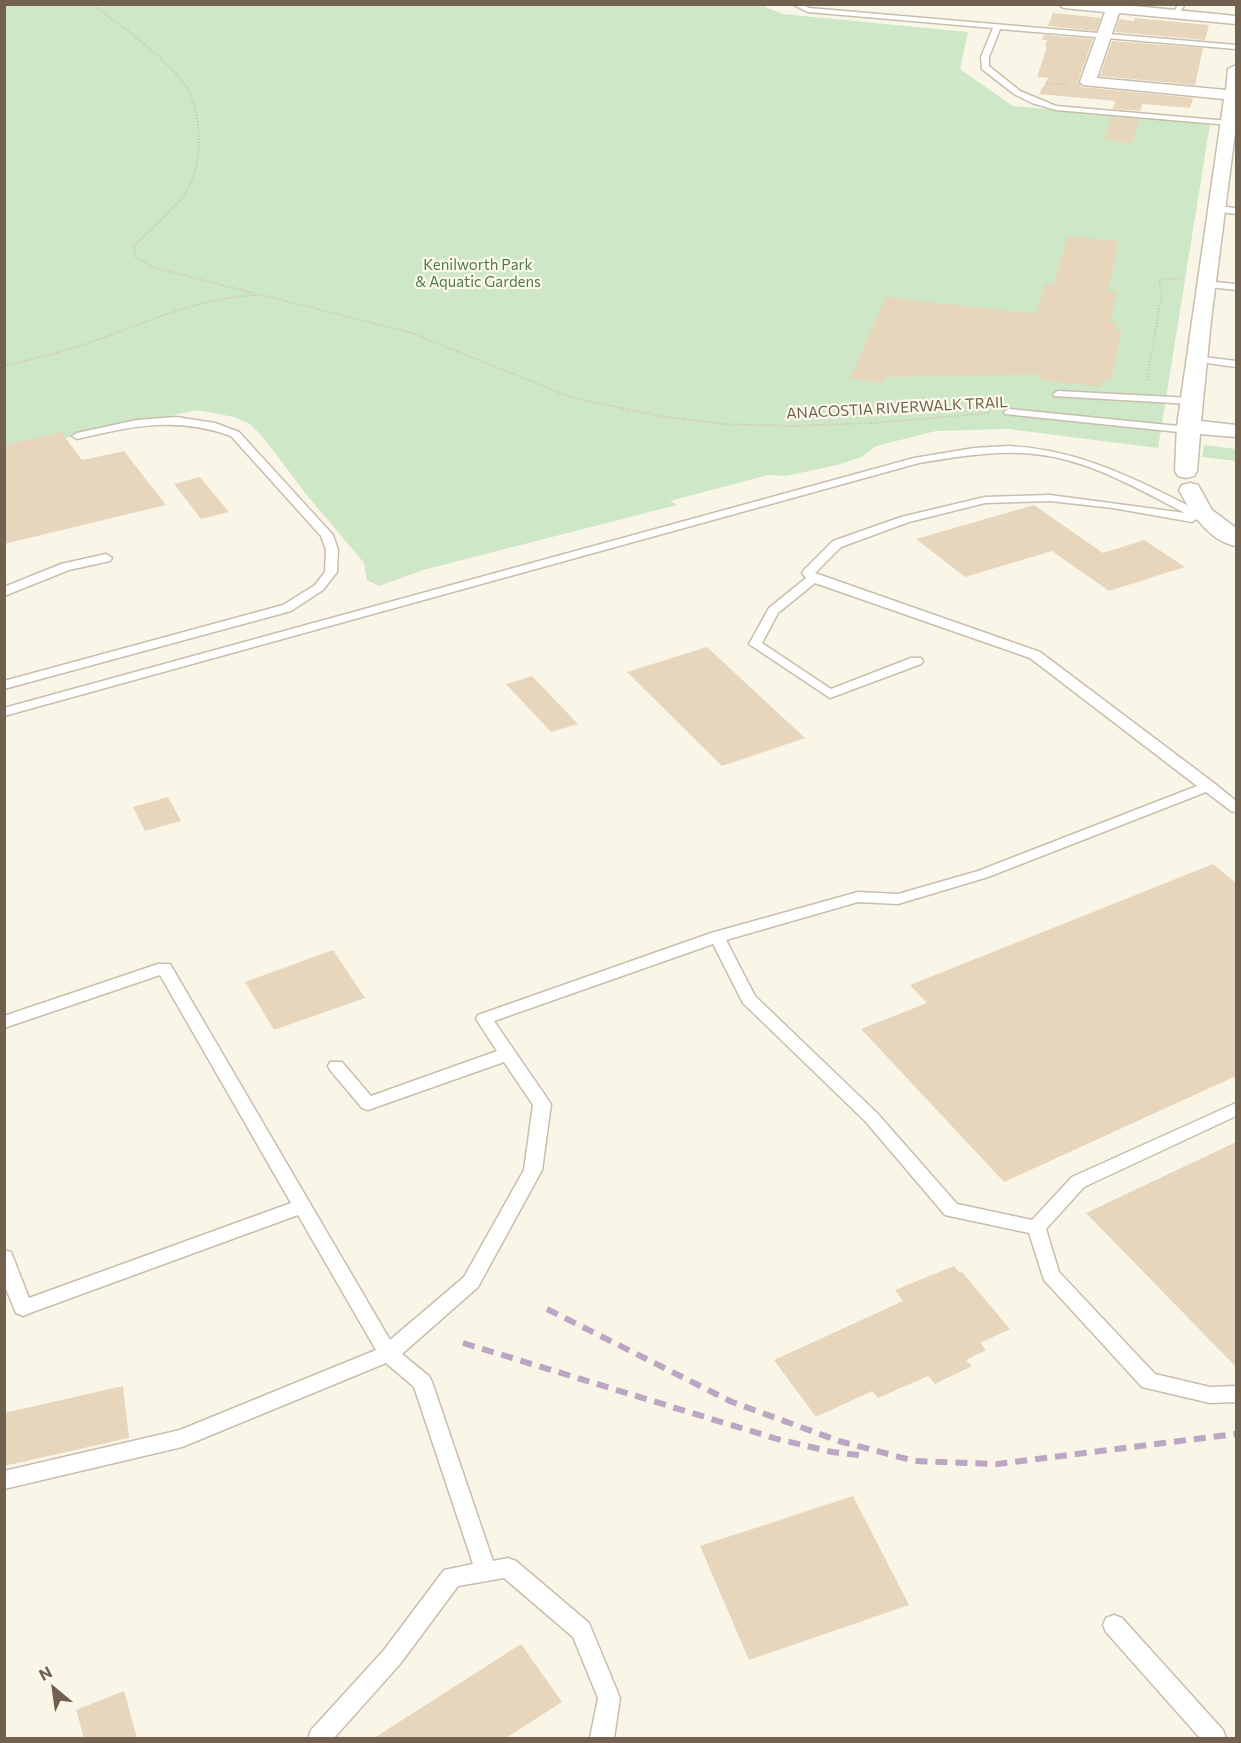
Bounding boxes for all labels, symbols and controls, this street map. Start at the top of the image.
park label: Kenilworth Park & Aquatic Gardens [415,256,541,291]
street label: ANACOSTIA RIVERWALK TRAIL [786,393,1008,423]
north arrow [24,1659,84,1719]
text: N [35,1662,55,1684]

